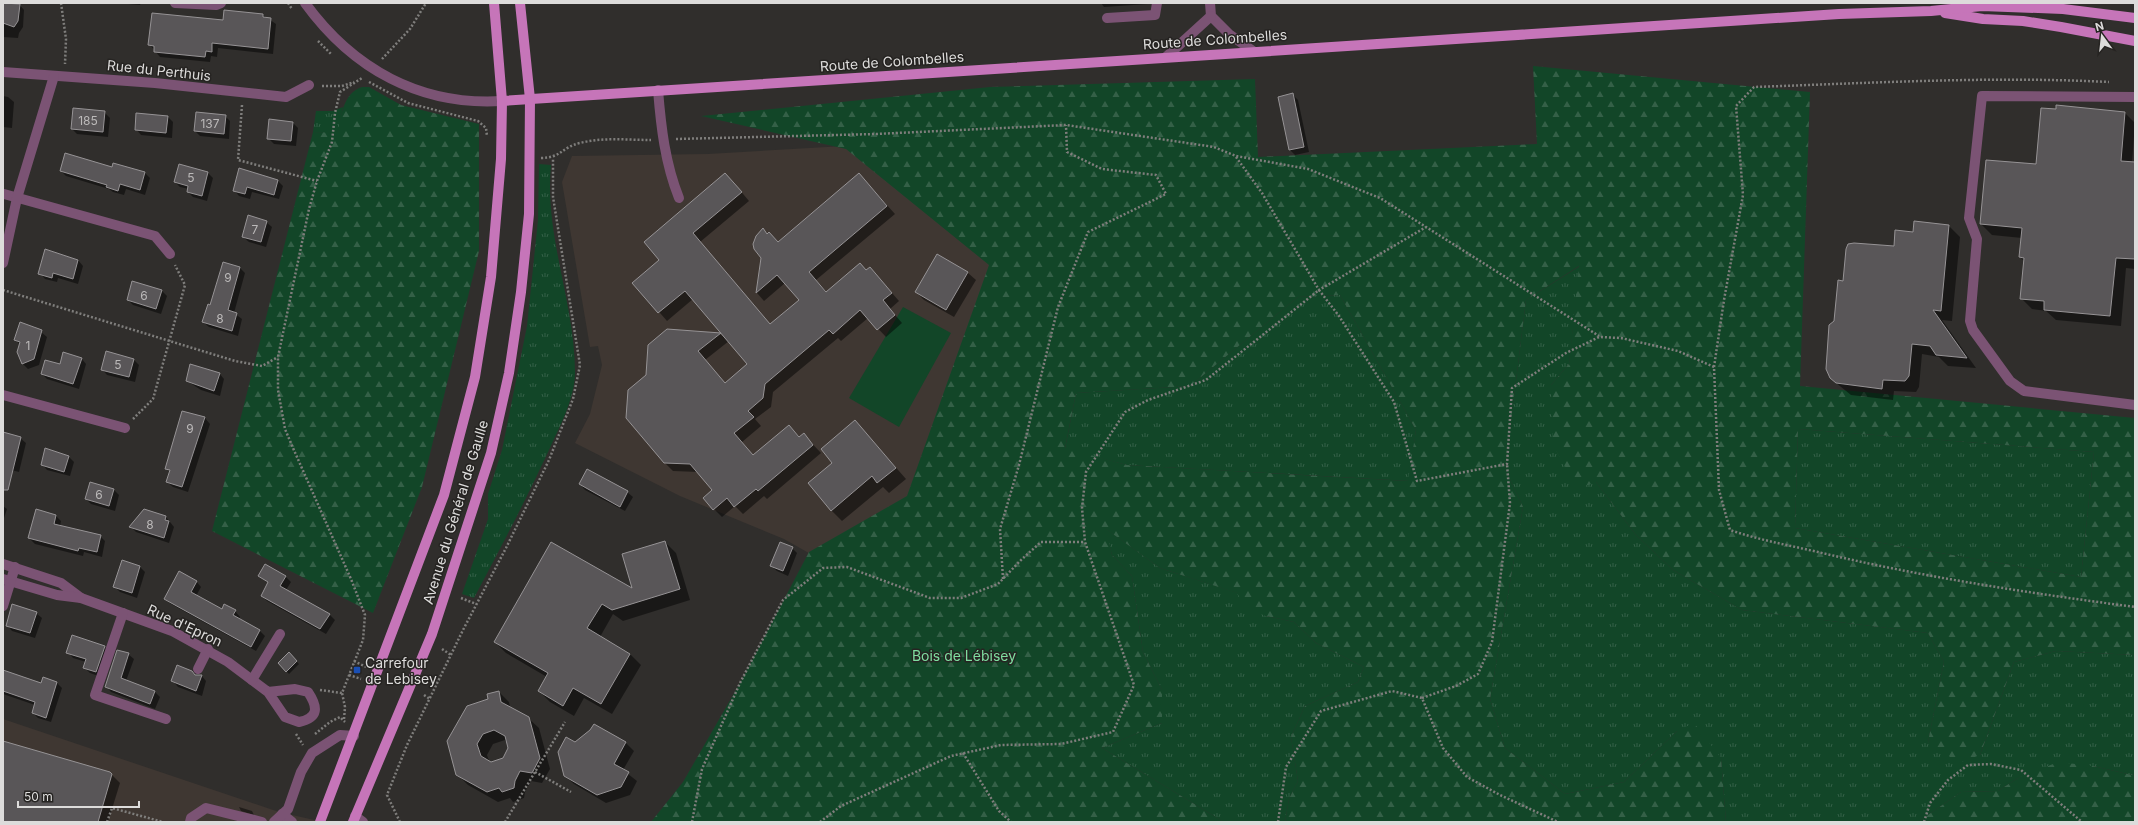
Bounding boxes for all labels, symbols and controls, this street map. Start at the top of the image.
north arrow [2082,16,2122,56]
text: N [2094,18,2105,34]
street label: Route de Colombelles [1142,25,1288,53]
street label: Route de Colombelles [819,47,965,75]
street label: Rue du Perthuis [106,56,212,84]
house number: 185 [78,113,98,128]
house number: 137 [200,116,220,131]
house number: 5 [187,170,195,185]
house number: 7 [252,222,259,237]
house number: 9 [224,270,232,285]
house number: 6 [140,288,148,303]
house number: 8 [216,311,224,326]
house number: 1 [26,338,30,353]
house number: 5 [114,357,122,372]
street label: Avenue du Général de Gaulle [419,418,491,606]
house number: 9 [186,421,194,436]
house number: 6 [95,487,103,502]
house number: 8 [146,517,154,532]
street label: Rue d'Epron [145,600,225,650]
park label: Bois de Lébisey [912,647,1016,664]
place label: Carrefour de Lebisey [365,654,437,687]
marker: Carrefour de Lebisey [352,665,362,675]
scale bar [18,783,139,809]
text: 50 m [24,789,53,804]

